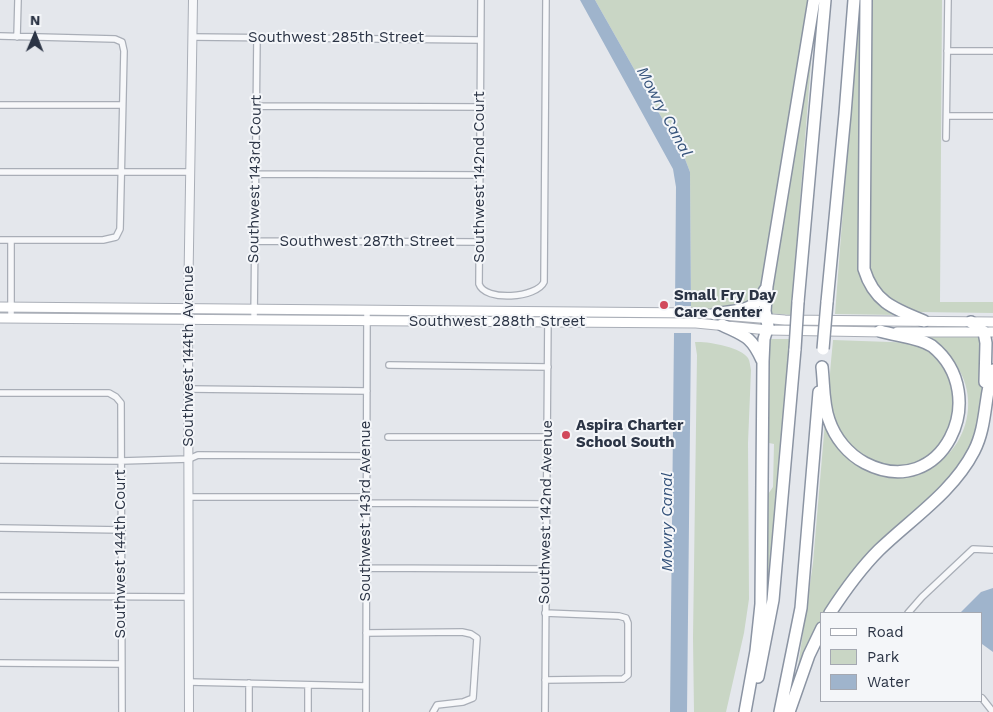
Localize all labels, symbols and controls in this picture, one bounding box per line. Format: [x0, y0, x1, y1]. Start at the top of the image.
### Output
north arrow [10, 10, 60, 60]
text: N [30, 12, 41, 28]
street label: Southwest 285th Street [248, 29, 424, 47]
water label: Mowry Canal [632, 64, 696, 160]
street label: Southwest 142nd Court [471, 91, 489, 263]
street label: Southwest 143rd Court [245, 95, 265, 263]
street label: Southwest 287th Street [279, 233, 455, 251]
street label: Southwest 144th Avenue [180, 265, 198, 447]
place label: Small Fry Day Care Center [674, 287, 776, 322]
marker: Small Fry Day Care Center [658, 299, 670, 311]
street label: Southwest 288th Street [409, 313, 585, 331]
place label: Aspira Charter School South [576, 417, 683, 452]
street label: Southwest 142nd Avenue [535, 420, 557, 604]
street label: Southwest 143rd Avenue [357, 421, 375, 601]
marker: Aspira Charter School South [560, 429, 572, 441]
street label: Southwest 144th Court [112, 470, 130, 638]
water label: Mowry Canal [657, 472, 677, 572]
legend [820, 612, 983, 702]
text: Road [867, 623, 904, 641]
text: Park [867, 648, 899, 666]
text: Water [867, 673, 910, 691]

